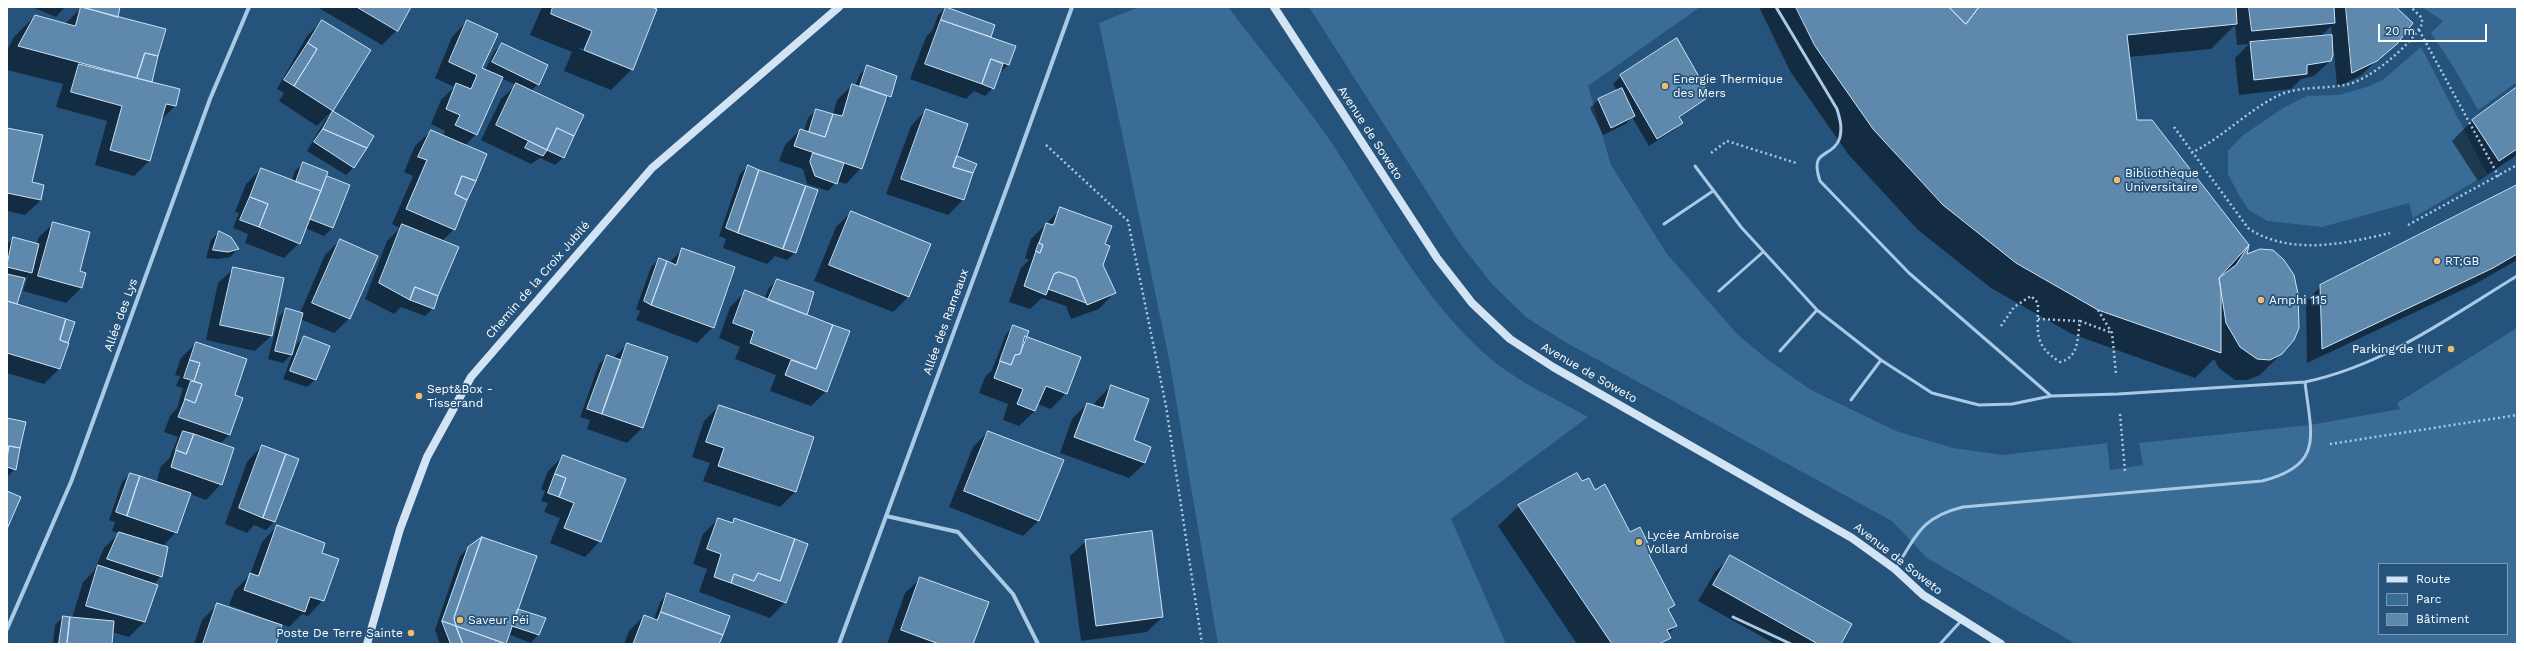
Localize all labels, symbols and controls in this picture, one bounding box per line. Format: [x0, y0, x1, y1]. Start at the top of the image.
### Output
scale bar [2380, 16, 2489, 42]
text: 20 m [2385, 24, 2415, 38]
place label: Energie Thermique des Mers [1673, 72, 1783, 100]
marker: Energie Thermique des Mers [1660, 81, 1670, 91]
street label: Avenue de Soweto [1334, 84, 1406, 182]
place label: Bibliothèque Universitaire [2125, 166, 2199, 194]
marker: Bibliothèque Universitaire [2112, 175, 2122, 185]
street label: Chemin de la Croix Jubilé [483, 218, 593, 342]
place label: RT;GB [2445, 254, 2479, 268]
marker: RT;GB [2432, 256, 2442, 266]
street label: Allée des Rameaux [920, 267, 972, 377]
street label: Allée des Lys [101, 277, 141, 353]
place label: Amphi 115 [2269, 293, 2327, 307]
marker: Amphi 115 [2256, 295, 2266, 305]
street label: Avenue de Soweto [1538, 340, 1640, 406]
place label: Parking de l'IUT [2352, 342, 2443, 356]
marker: Parking de l'IUT [2446, 344, 2456, 354]
place label: Sept&Box - Tisserand [427, 382, 493, 410]
marker: Sept&Box - Tisserand [414, 391, 424, 401]
street label: Avenue de Soweto [1851, 520, 1945, 598]
place label: Lycée Ambroise Vollard [1647, 528, 1739, 556]
marker: Lycée Ambroise Vollard [1634, 537, 1644, 547]
legend [2378, 563, 2508, 635]
text: Route [2416, 572, 2450, 586]
text: Parc [2416, 592, 2442, 606]
text: Bâtiment [2416, 612, 2469, 626]
place label: Saveur Péi [468, 613, 529, 627]
marker: Saveur Péi [455, 615, 465, 625]
place label: Poste De Terre Sainte [276, 626, 403, 640]
marker: Poste De Terre Sainte [406, 628, 416, 638]

